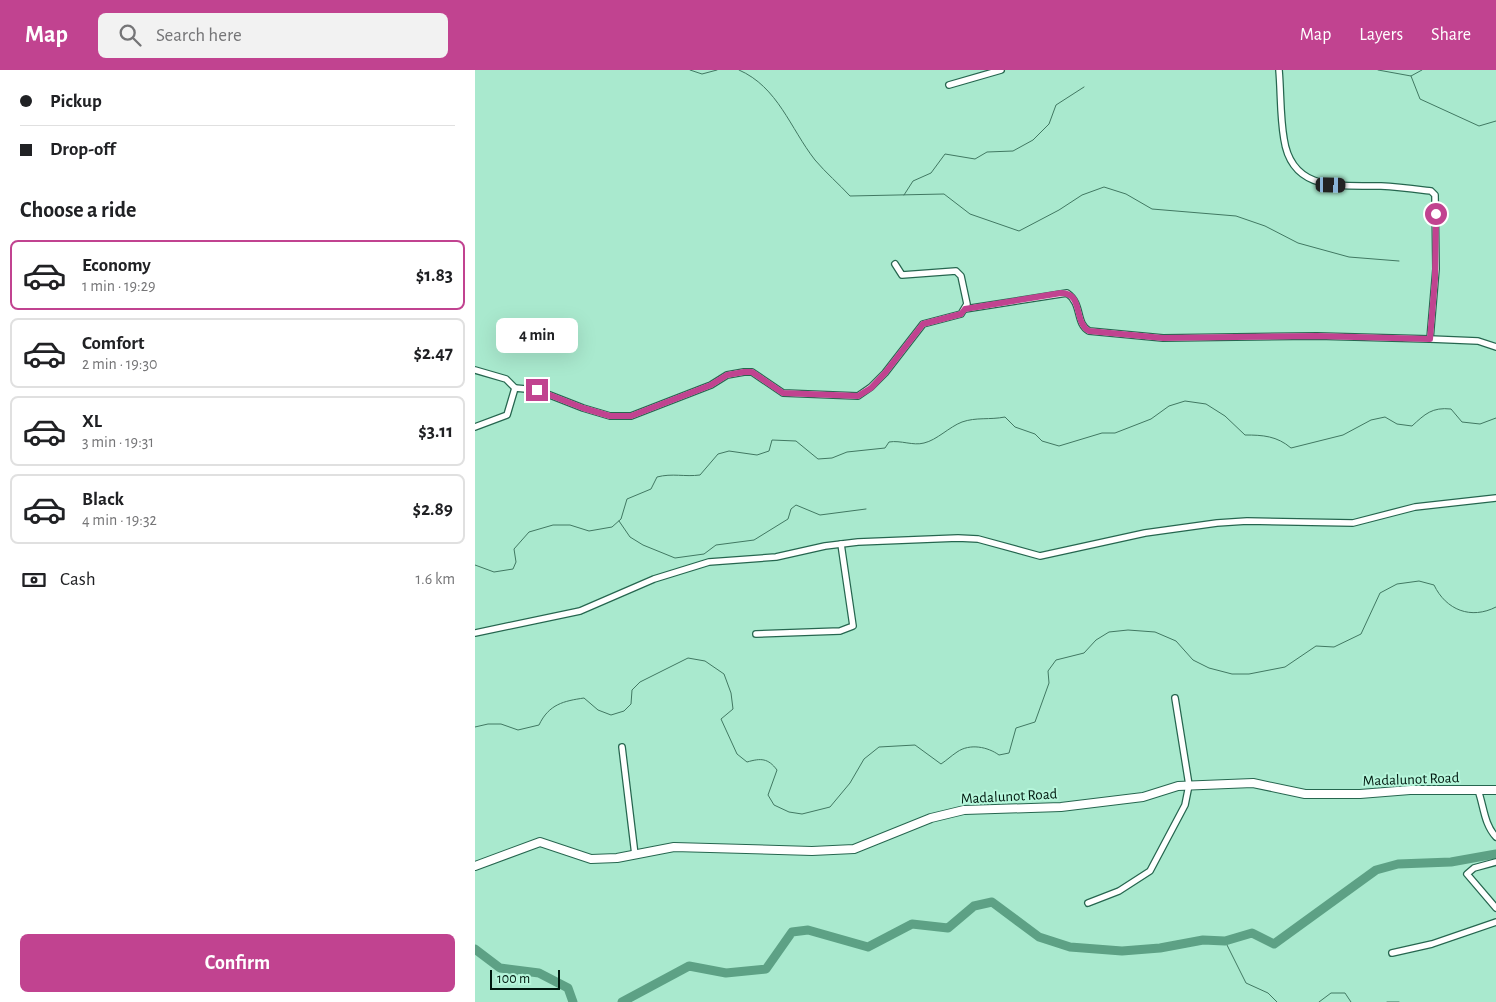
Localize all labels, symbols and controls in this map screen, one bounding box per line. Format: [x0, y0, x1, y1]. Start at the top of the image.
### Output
search box [98, 13, 448, 58]
icon: search [116, 21, 144, 49]
text: Map [25, 23, 68, 47]
text: Search here [156, 26, 242, 45]
text: Map [1300, 26, 1331, 44]
text: Layers [1359, 26, 1403, 44]
text: Share [1431, 26, 1471, 44]
text: Pickup [50, 92, 102, 111]
text: Drop-off [50, 140, 115, 159]
car [1315, 177, 1346, 193]
text: Choose a ride [20, 199, 136, 221]
route start [1425, 203, 1447, 225]
icon: car [22, 253, 67, 298]
text: Economy [82, 256, 151, 275]
text: $1.83 [416, 266, 453, 285]
text: 1 min · 19:29 [82, 278, 156, 294]
callout: 4 min [496, 318, 578, 352]
text: 4 min [519, 327, 555, 343]
icon: car [22, 331, 67, 376]
text: Comfort [82, 334, 144, 353]
text: $2.47 [413, 344, 453, 363]
text: 2 min · 19:30 [82, 356, 158, 372]
route end [526, 379, 548, 401]
icon: car [22, 409, 67, 454]
text: XL [82, 412, 102, 431]
text: $3.11 [418, 422, 453, 441]
text: 3 min · 19:31 [82, 434, 154, 450]
icon: car [22, 487, 67, 532]
text: Black [82, 490, 124, 509]
text: $2.89 [413, 500, 453, 519]
text: 4 min · 19:32 [82, 512, 157, 528]
icon: cash [20, 566, 48, 594]
text: Cash [60, 570, 96, 589]
text: 1.6 km [416, 571, 455, 587]
street label: Madalunot Road [1362, 770, 1460, 789]
street label: Madalunot Road [960, 786, 1058, 807]
button: Confirm [20, 934, 455, 992]
scale bar [490, 967, 560, 990]
text: 100 m [497, 972, 530, 986]

